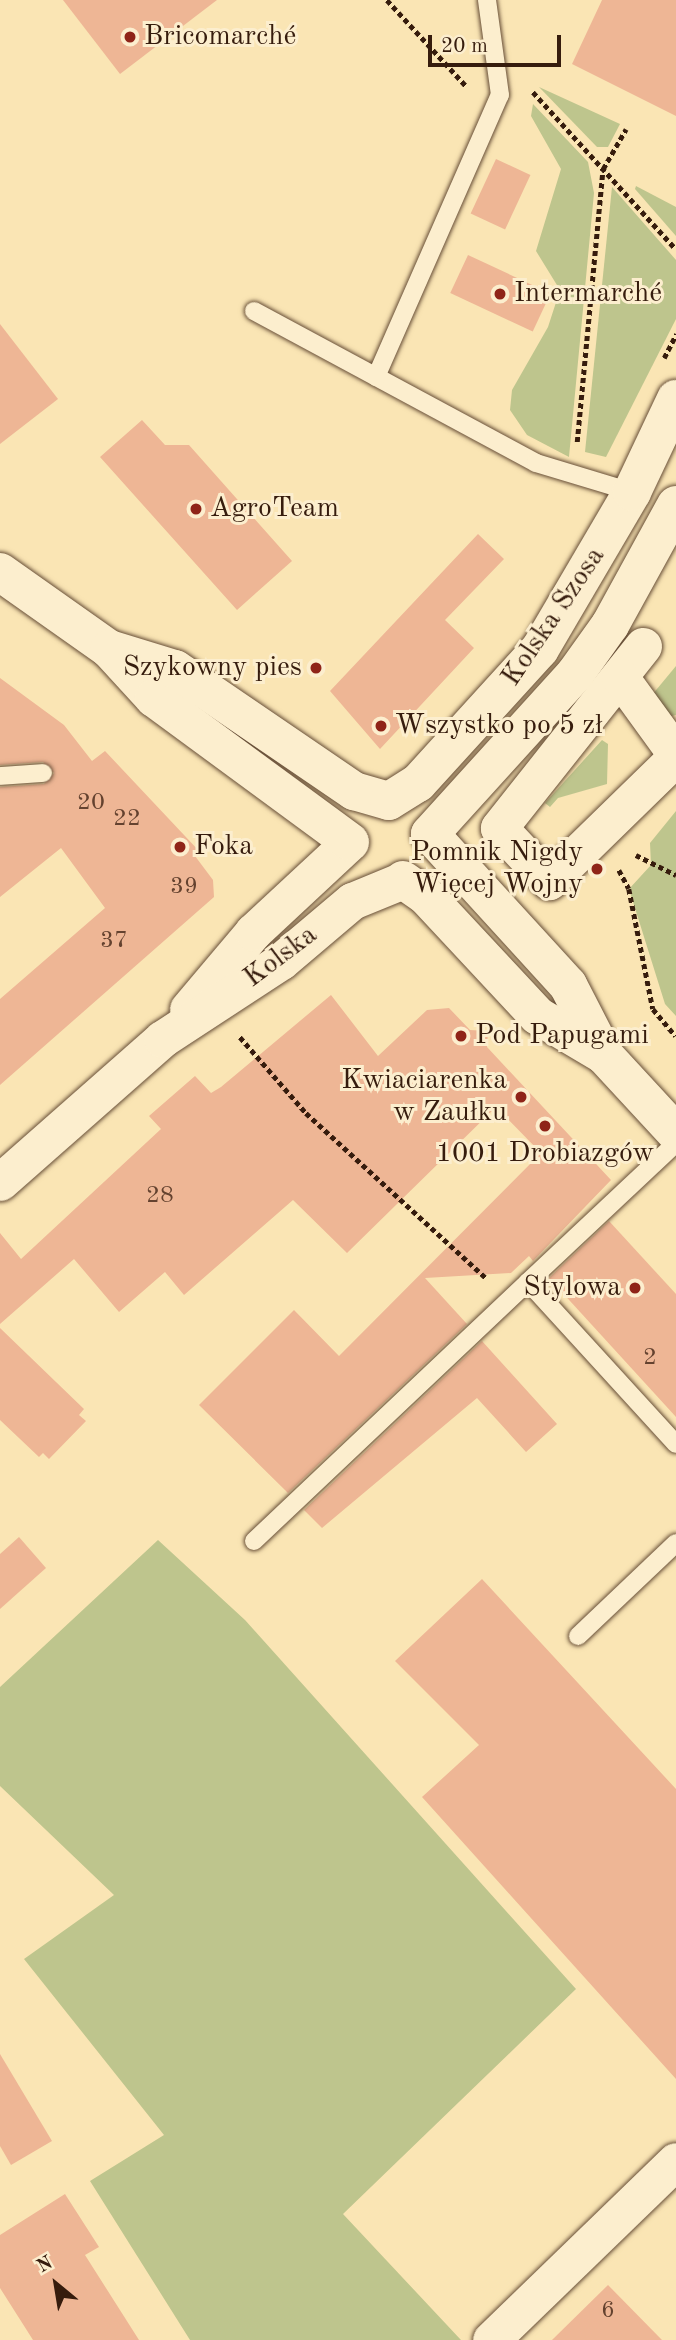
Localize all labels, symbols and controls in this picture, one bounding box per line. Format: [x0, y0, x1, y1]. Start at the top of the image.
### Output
place label: Bricomarché [144, 20, 296, 54]
scale bar [431, 21, 564, 65]
marker: Bricomarché [122, 29, 138, 45]
text: 20 m [441, 36, 488, 57]
place label: Intermarché [514, 277, 662, 311]
marker: Intermarché [492, 286, 508, 302]
place label: AgroTeam [210, 492, 339, 526]
marker: AgroTeam [188, 501, 204, 517]
street label: Kolska Szosa [495, 541, 613, 693]
place label: Szykowny pies [123, 651, 302, 685]
marker: Szykowny pies [308, 660, 324, 676]
place label: Wszystko po 5 zł [395, 709, 603, 743]
marker: Wszystko po 5 zł [373, 718, 389, 734]
house number: 20 [77, 790, 105, 818]
house number: 22 [113, 806, 141, 834]
place label: Foka [194, 830, 253, 864]
place label: Pomnik Nigdy Więcej Wojny [411, 836, 583, 902]
marker: Foka [172, 839, 188, 855]
marker: Pomnik Nigdy Więcej Wojny [589, 861, 605, 877]
house number: 39 [170, 874, 198, 902]
street label: Kolska [238, 919, 324, 995]
house number: 37 [100, 928, 128, 956]
place label: Pod Papugami [475, 1019, 649, 1053]
marker: Pod Papugami [453, 1028, 469, 1044]
place label: Kwiaciarenka w Zaułku [341, 1064, 507, 1130]
marker: Kwiaciarenka w Zaułku [513, 1089, 529, 1105]
marker: 1001 Drobiazgów [537, 1118, 553, 1134]
place label: 1001 Drobiazgów [436, 1137, 654, 1171]
house number: 28 [146, 1183, 174, 1211]
place label: Stylowa [523, 1271, 621, 1305]
marker: Stylowa [627, 1280, 643, 1296]
house number: 2 [643, 1345, 657, 1373]
north arrow [21, 2249, 91, 2319]
text: N [34, 2254, 56, 2277]
house number: 6 [601, 2298, 615, 2326]

